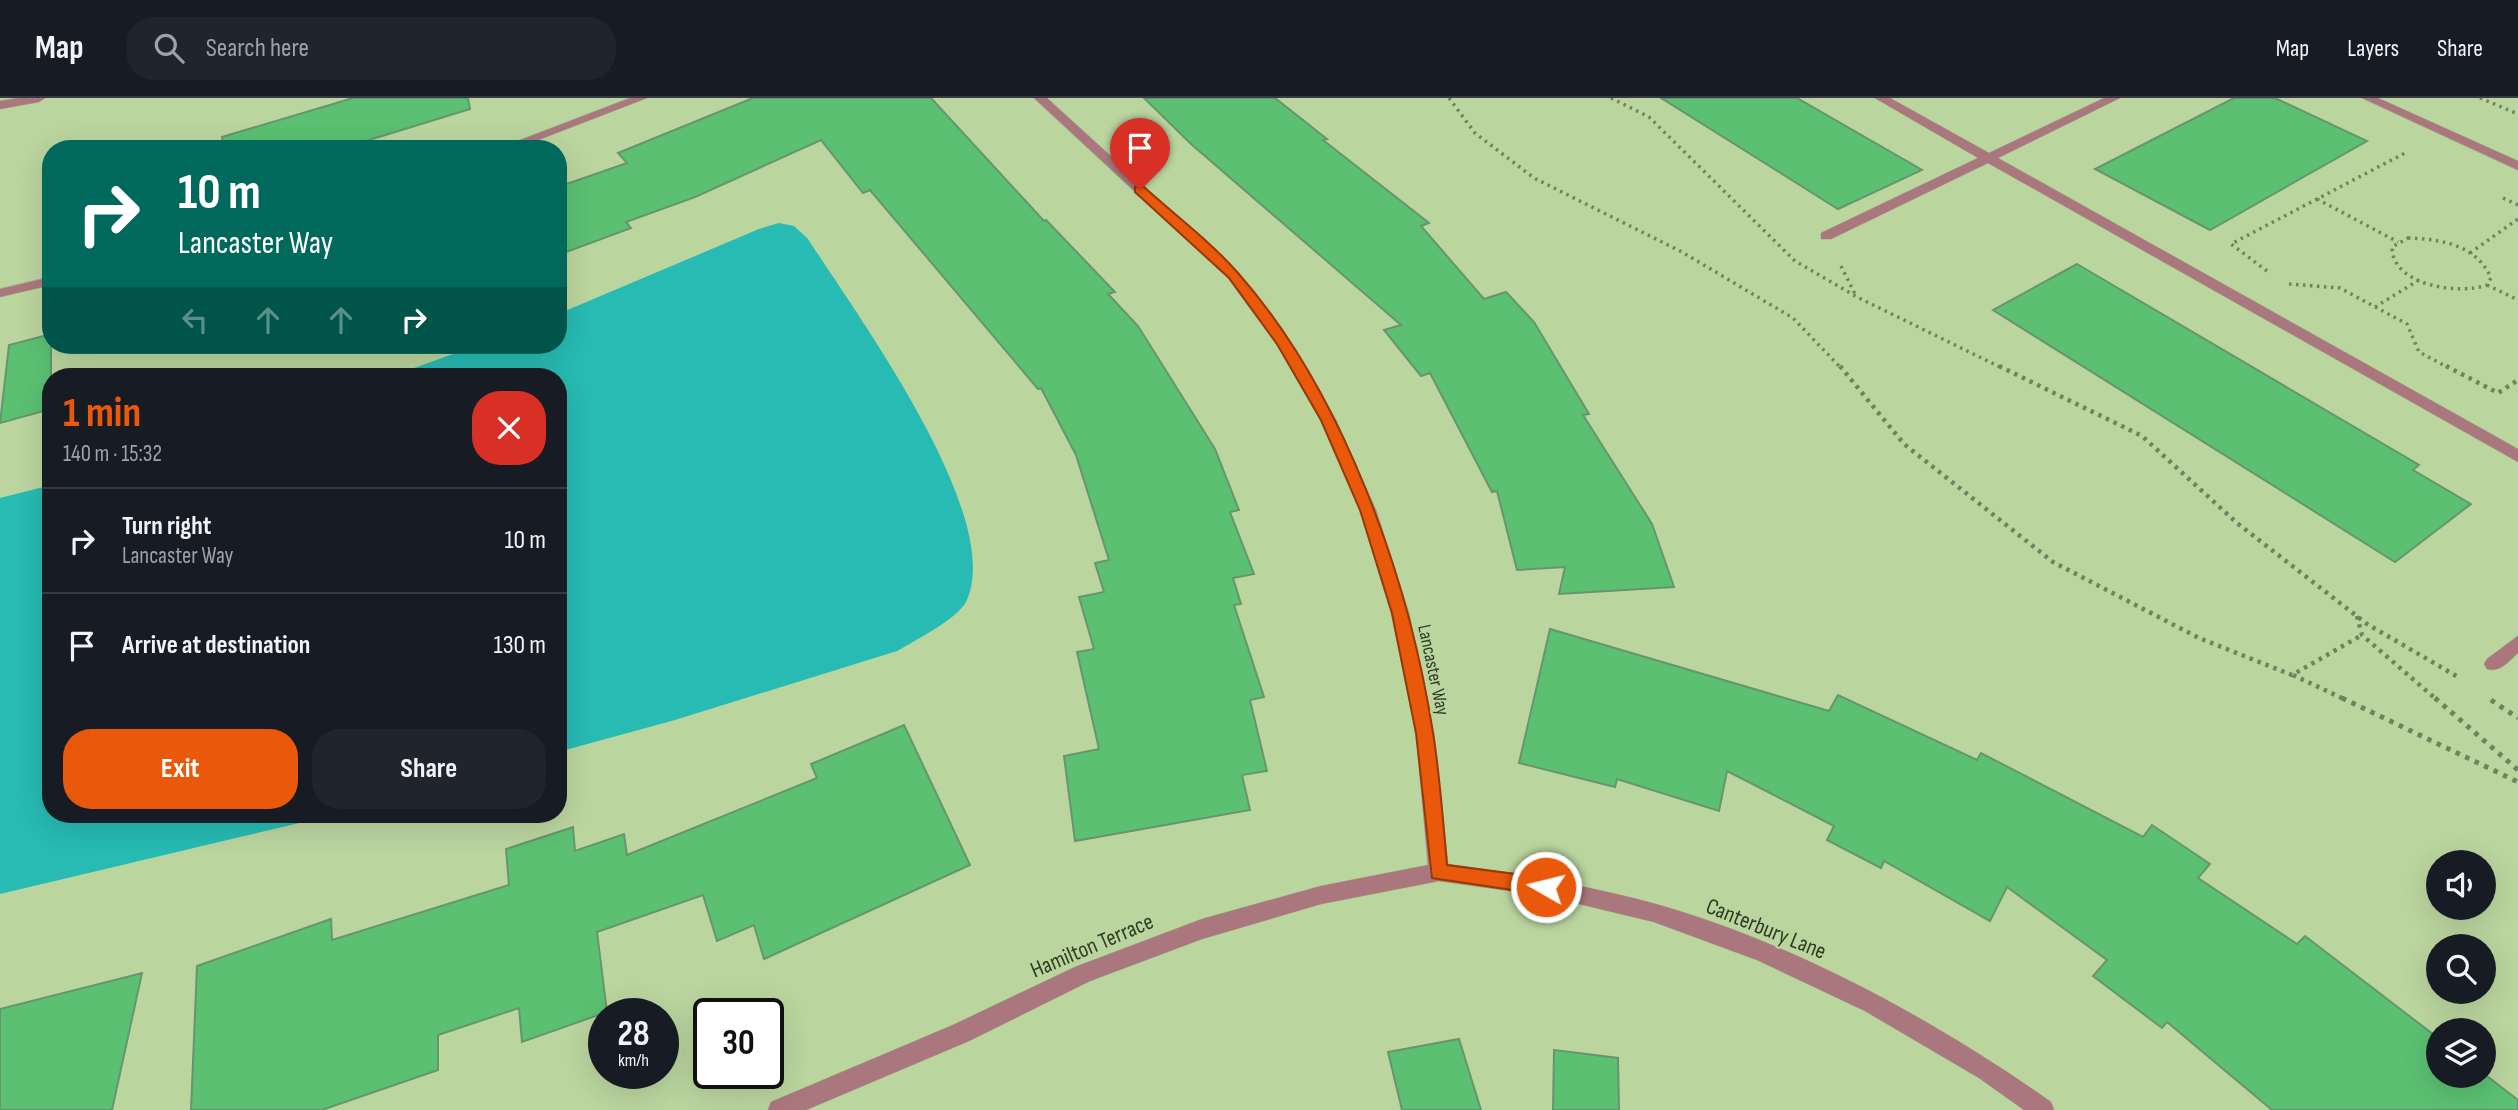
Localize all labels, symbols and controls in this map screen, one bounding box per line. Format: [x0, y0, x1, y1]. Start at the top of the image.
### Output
search box [126, 17, 616, 80]
text: Map [35, 28, 84, 68]
icon: search [150, 29, 188, 67]
text: Search here [206, 33, 309, 64]
text: Map [2276, 34, 2309, 63]
text: Layers [2347, 34, 2399, 63]
text: Share [2437, 34, 2483, 63]
pin [1110, 118, 1170, 190]
icon: arrive [1121, 129, 1159, 167]
text: 10 m [178, 164, 261, 223]
icon: right [63, 168, 154, 259]
text: Lancaster Way [178, 224, 333, 263]
icon: left [176, 301, 214, 339]
icon: ahead [249, 301, 287, 339]
icon: ahead [322, 301, 360, 339]
icon: right [395, 301, 433, 339]
text: 1 min [63, 388, 141, 439]
button: close [472, 391, 546, 465]
text: 140 m · 15:32 [63, 440, 162, 468]
text: Turn right [122, 511, 211, 542]
icon: right [63, 522, 101, 560]
text: 10 m [504, 525, 546, 556]
text: Lancaster Way [122, 542, 233, 570]
street label: Lancaster Way [1412, 623, 1454, 718]
icon: arrive [63, 627, 101, 665]
text: Arrive at destination [122, 630, 310, 661]
text: 130 m [494, 630, 546, 661]
button: Exit [63, 729, 298, 809]
button: Share [312, 729, 546, 809]
position arrow [1509, 850, 1583, 924]
map controls [2426, 850, 2496, 1088]
button: sound [2426, 850, 2496, 920]
street label: Canterbury Lane [1702, 892, 1830, 966]
street label: Hamilton Terrace [1026, 908, 1158, 984]
button: search [2426, 934, 2496, 1004]
speed limit sign: 30 [693, 998, 784, 1089]
text: 28 [618, 1013, 649, 1056]
button: layers [2426, 1018, 2496, 1088]
text: km/h [618, 1050, 649, 1071]

